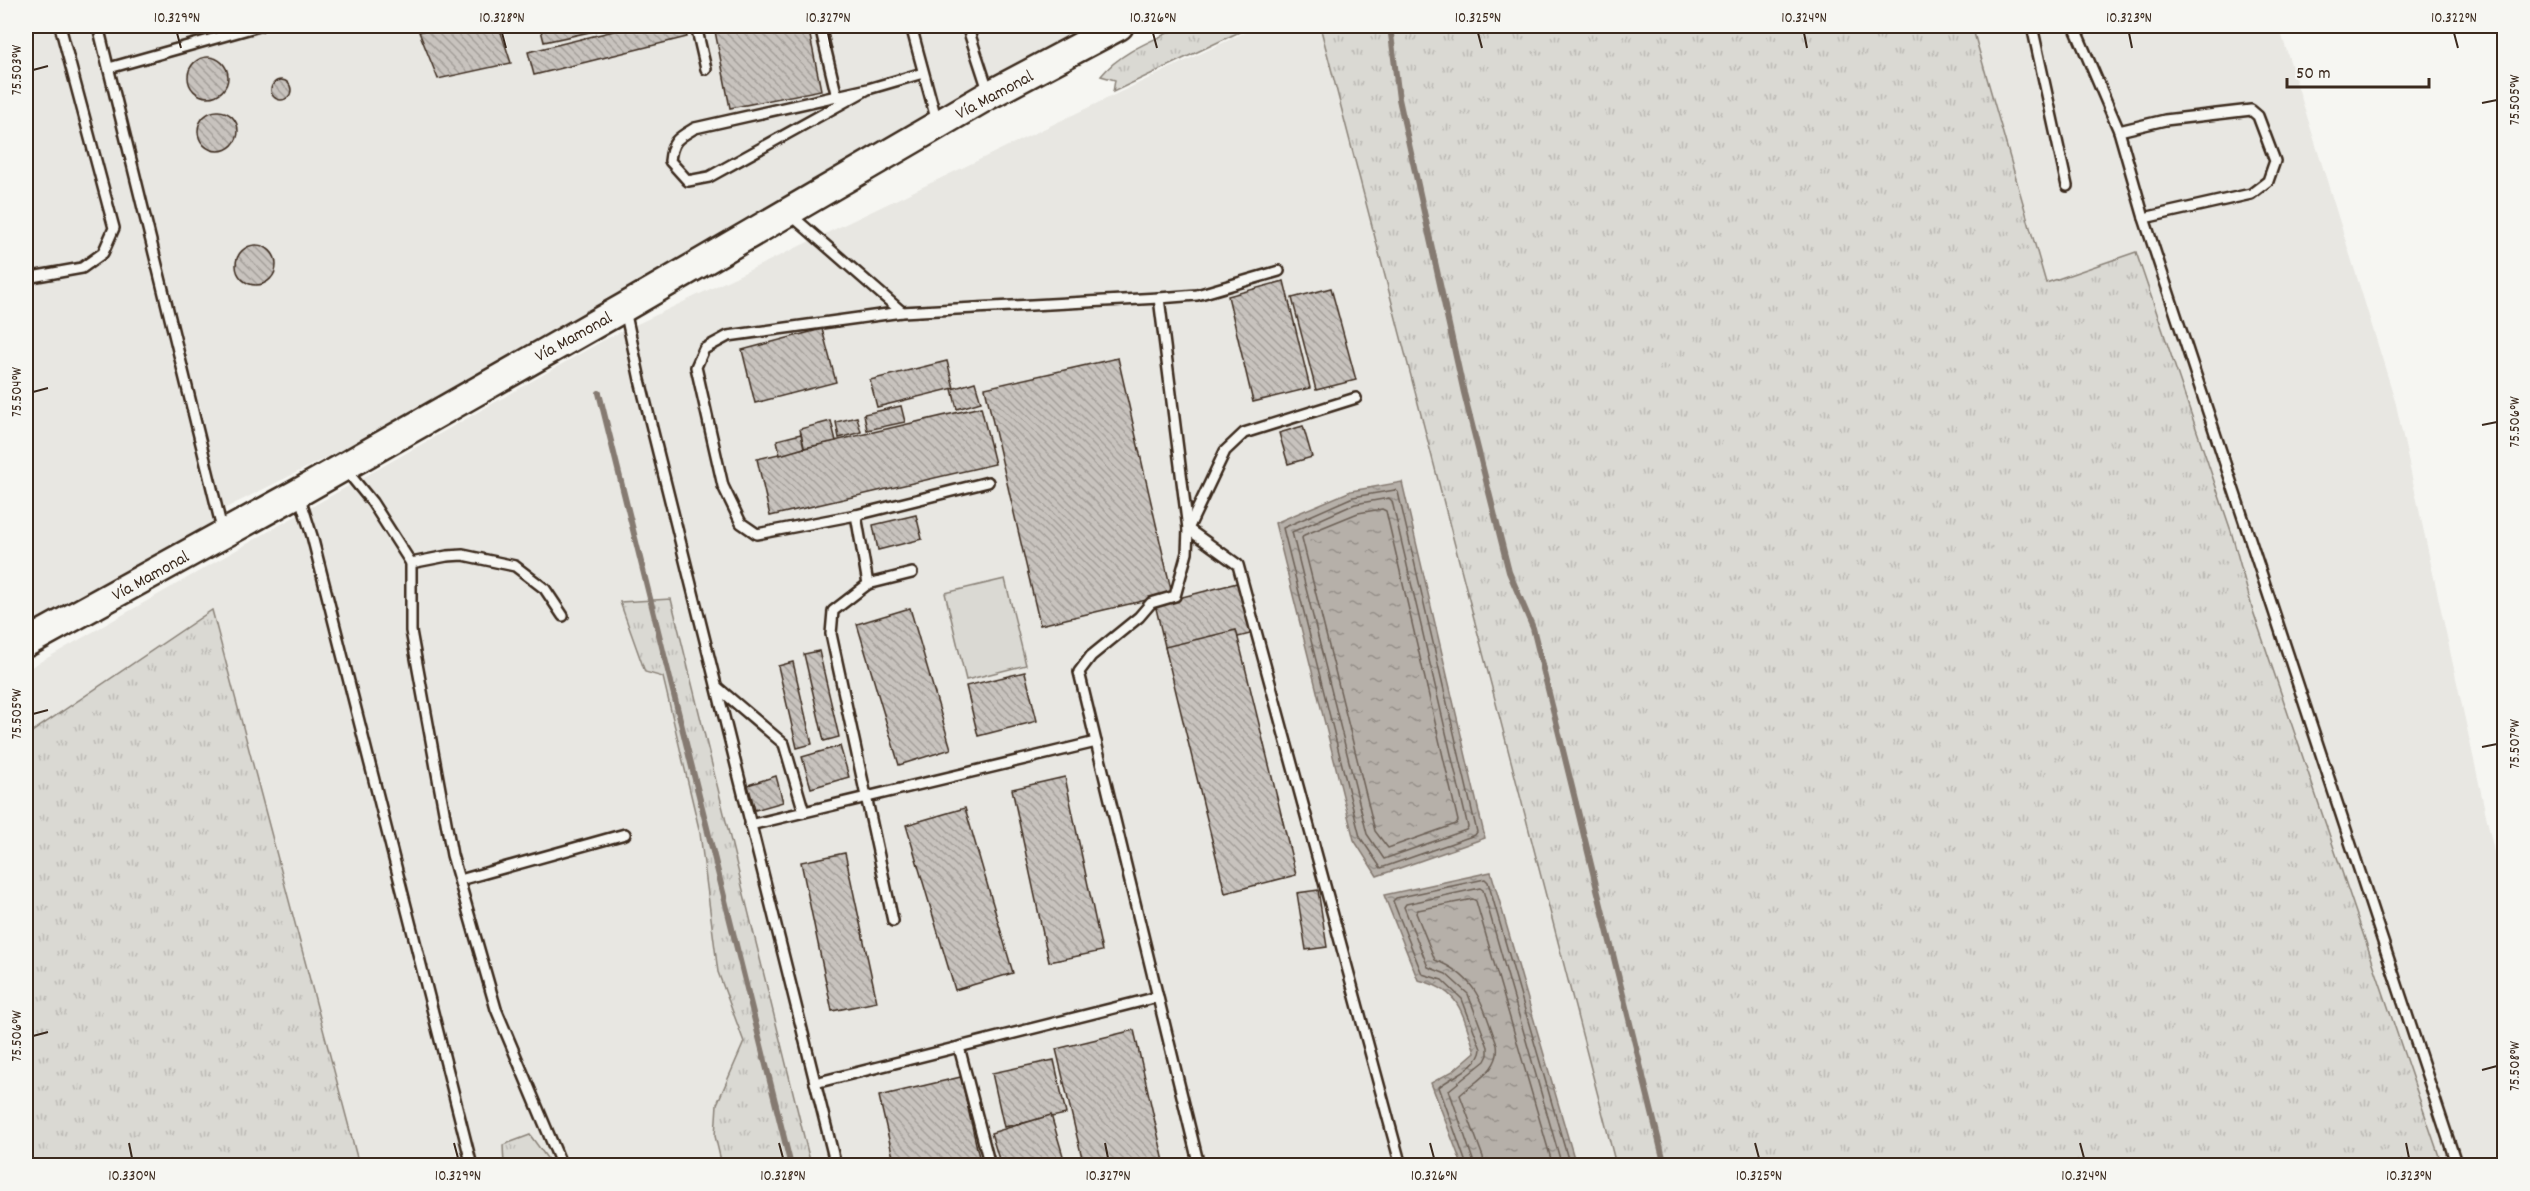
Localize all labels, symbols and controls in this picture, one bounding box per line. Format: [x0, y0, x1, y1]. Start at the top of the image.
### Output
text: 10.329°N [154, 8, 200, 30]
text: 10.328°N [479, 8, 525, 30]
text: 10.327°N [805, 8, 851, 30]
text: 10.326°N [1130, 8, 1176, 30]
text: 10.325°N [1455, 8, 1501, 30]
text: 10.324°N [1781, 8, 1827, 30]
text: 10.323°N [2106, 8, 2152, 30]
text: 10.322°N [2431, 8, 2477, 30]
text: 75.503°W [7, 44, 29, 95]
scale bar [2287, 51, 2430, 89]
text: 50 m [2296, 62, 2331, 87]
street label: Vía Mamonal [952, 65, 1039, 127]
text: 75.505°W [2505, 74, 2527, 125]
street label: Vía Mamonal [531, 306, 618, 370]
text: 75.504°W [7, 367, 29, 417]
text: 75.506°W [2505, 396, 2527, 448]
street label: Vía Mamonal [108, 545, 195, 609]
text: 75.505°W [7, 688, 29, 739]
text: 75.507°W [2505, 719, 2527, 769]
text: 75.506°W [7, 1010, 29, 1062]
text: 75.508°W [2505, 1041, 2527, 1091]
text: 10.330°N [108, 1166, 156, 1188]
text: 10.329°N [435, 1166, 481, 1188]
text: 10.328°N [760, 1166, 806, 1188]
text: 10.327°N [1085, 1166, 1131, 1188]
text: 10.326°N [1411, 1166, 1457, 1188]
text: 10.325°N [1736, 1166, 1782, 1188]
text: 10.324°N [2061, 1166, 2107, 1188]
text: 10.323°N [2386, 1166, 2432, 1188]

